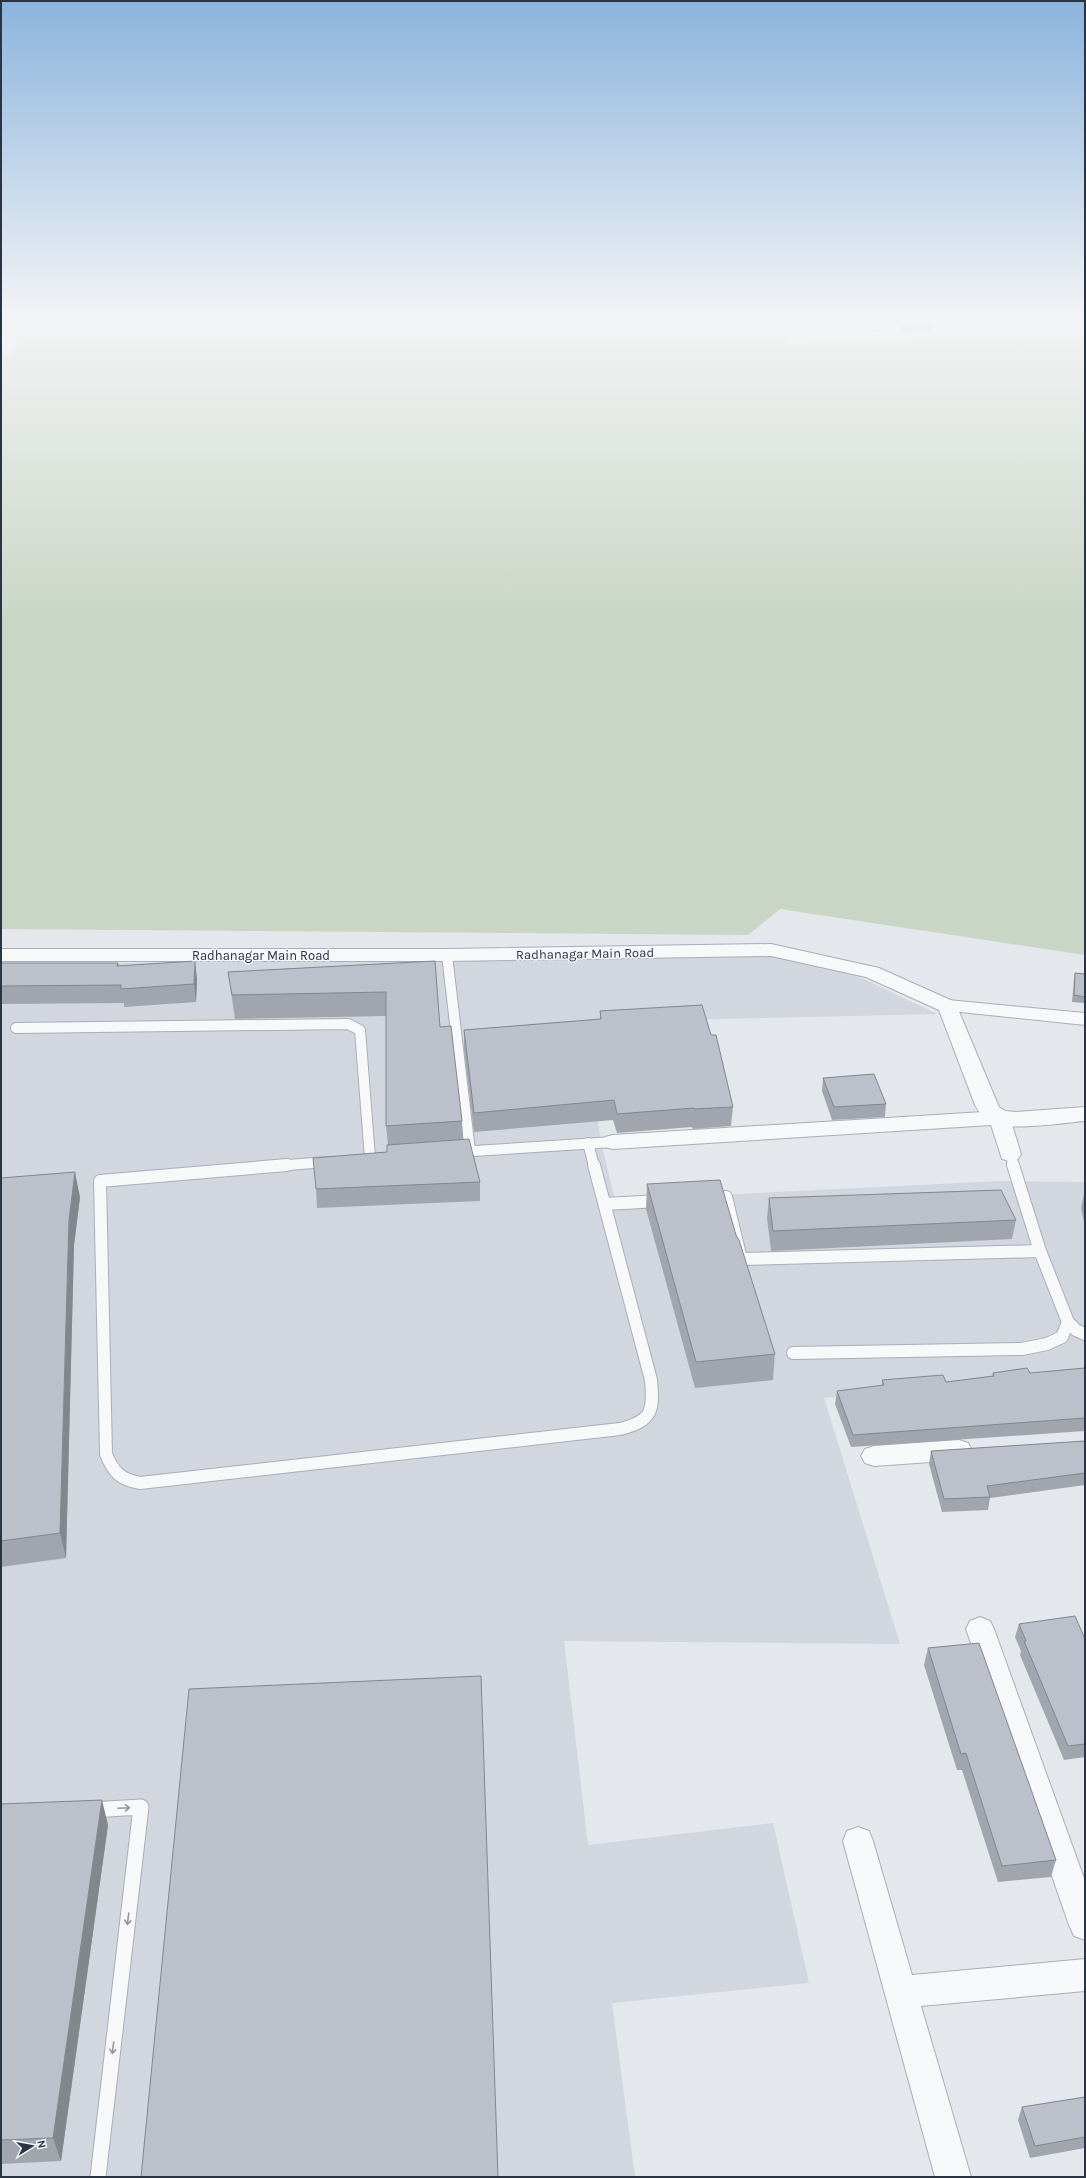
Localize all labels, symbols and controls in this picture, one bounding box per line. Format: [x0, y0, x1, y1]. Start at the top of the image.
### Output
street label: Radhanagar Main Road [516, 945, 654, 962]
street label: Radhanagar Main Road [192, 948, 330, 963]
one-way arrow [117, 1805, 130, 1812]
one-way arrow [124, 1912, 132, 1925]
one-way arrow [109, 2041, 117, 2054]
north arrow [12, 2126, 52, 2166]
text: N [34, 2139, 48, 2149]

